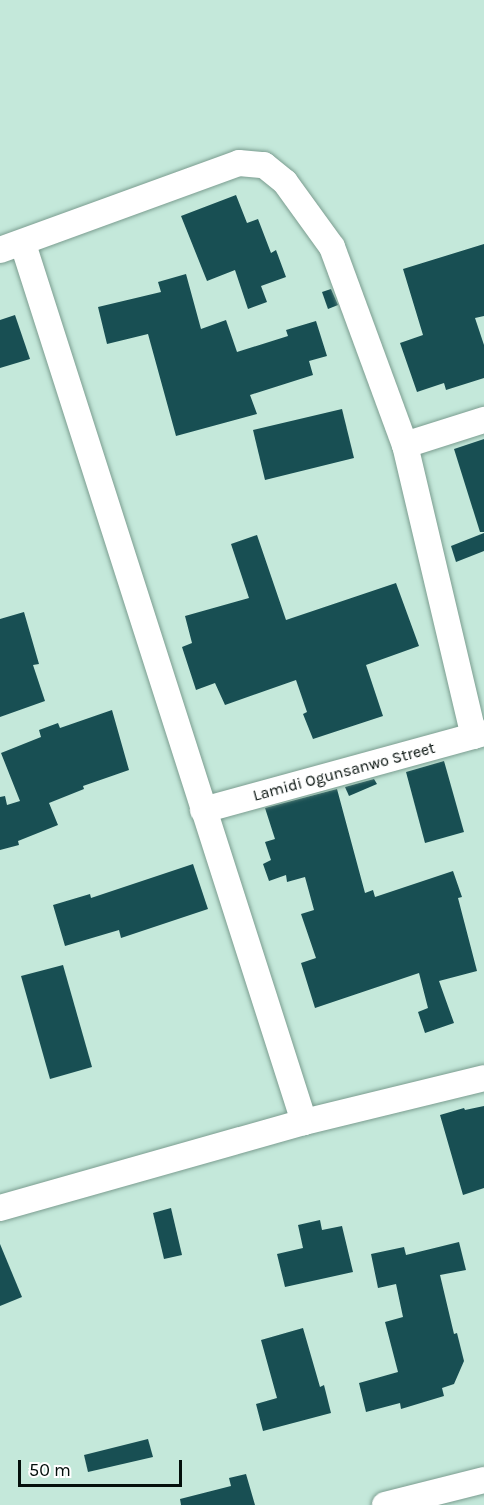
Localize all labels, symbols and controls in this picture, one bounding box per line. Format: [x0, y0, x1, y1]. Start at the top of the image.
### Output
street label: Lamidi Ogunsanwo Street [251, 738, 437, 806]
scale bar [21, 1448, 184, 1486]
text: 50 m [29, 1459, 71, 1481]

